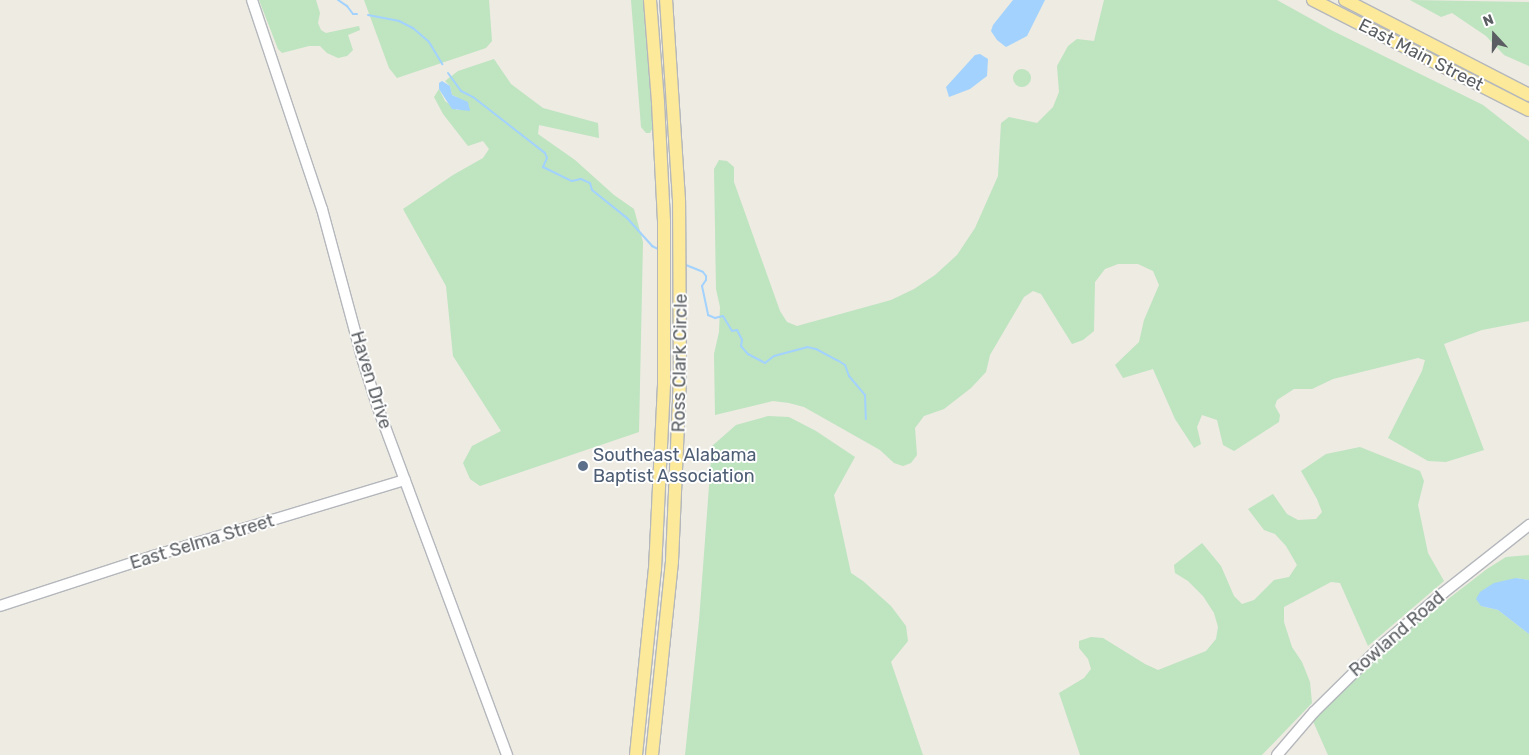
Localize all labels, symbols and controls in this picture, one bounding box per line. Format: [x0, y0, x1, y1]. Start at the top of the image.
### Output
north arrow [1469, 10, 1519, 60]
text: N [1481, 11, 1496, 30]
street label: East Main Street [1355, 14, 1487, 96]
street label: Ross Clark Circle [668, 293, 692, 433]
street label: Haven Drive [346, 329, 396, 431]
place label: Southeast Alabama Baptist Association [593, 445, 757, 488]
marker: Southeast Alabama Baptist Association [577, 460, 589, 472]
street label: East Selma Street [127, 510, 277, 574]
street label: Rowland Road [1345, 587, 1449, 681]

